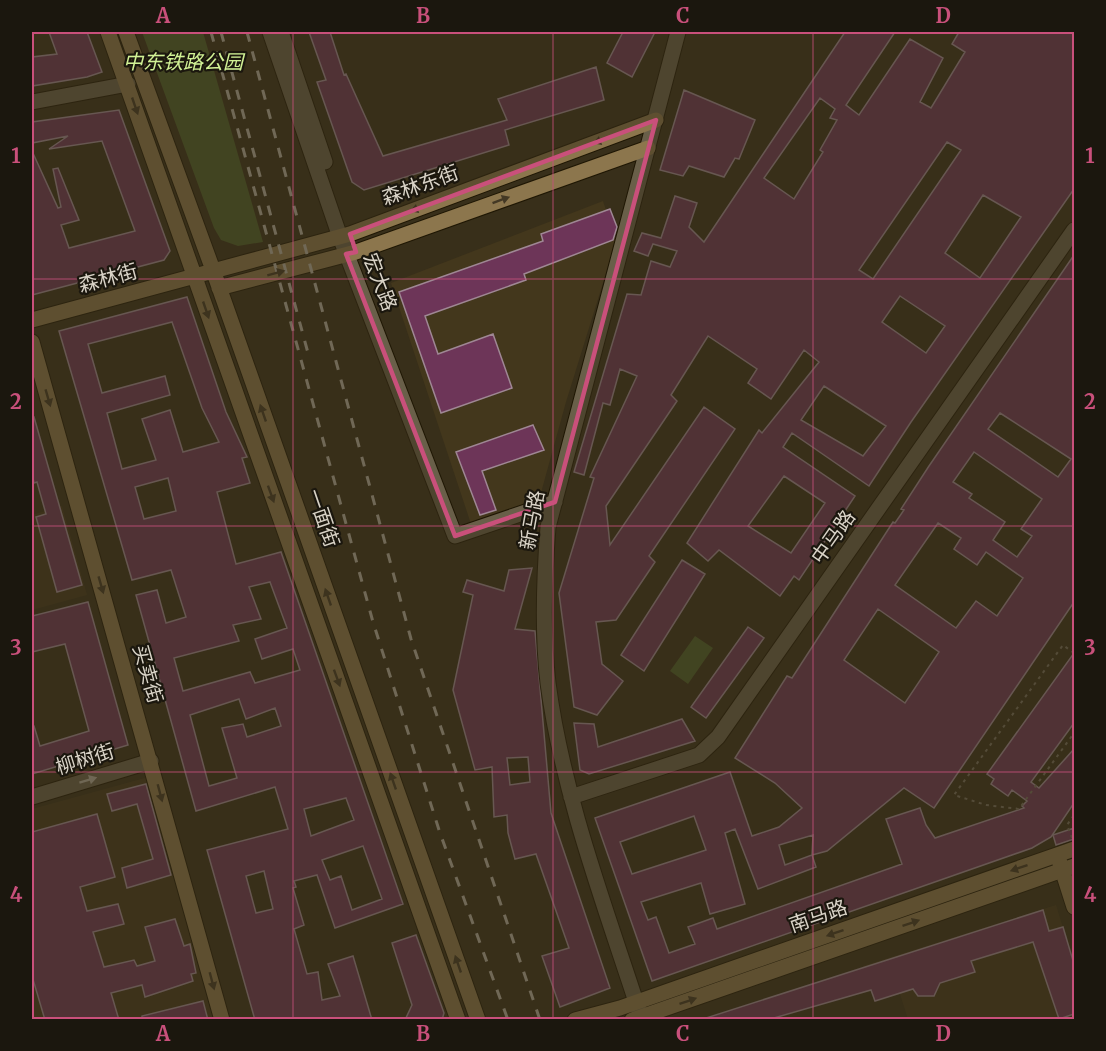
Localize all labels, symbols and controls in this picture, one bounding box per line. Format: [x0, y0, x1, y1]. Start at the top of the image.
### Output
text: A [155, 3, 171, 28]
text: B [416, 3, 430, 28]
text: C [676, 3, 690, 28]
text: D [935, 3, 951, 28]
park label: 中东铁路公园 [123, 49, 246, 74]
one-way arrow [131, 97, 141, 115]
one-way arrow [592, 135, 610, 145]
text: 1 [11, 143, 21, 168]
text: 1 [1085, 143, 1095, 168]
street label: 森林东街 [378, 159, 462, 210]
one-way arrow [492, 195, 510, 205]
one-way arrow [410, 204, 428, 214]
street label: 宏大路 [358, 249, 403, 314]
street label: 森林街 [76, 258, 140, 297]
one-way arrow [267, 268, 285, 277]
one-way arrow [202, 301, 212, 319]
text: 2 [10, 389, 22, 414]
one-way arrow [43, 389, 53, 407]
text: 2 [1084, 389, 1096, 414]
one-way arrow [258, 404, 268, 422]
one-way arrow [267, 485, 277, 503]
street label: 一面街 [302, 485, 345, 550]
street label: 新马路 [514, 488, 549, 552]
street label: 中马路 [805, 505, 860, 568]
one-way arrow [97, 576, 106, 594]
one-way arrow [323, 588, 333, 606]
text: 3 [10, 635, 22, 660]
text: 3 [1084, 635, 1096, 660]
street label: 买卖街 [128, 642, 169, 706]
one-way arrow [332, 669, 342, 687]
street label: 柳树街 [53, 738, 117, 779]
one-way arrow [388, 771, 398, 789]
one-way arrow [79, 775, 97, 784]
one-way arrow [156, 784, 165, 802]
one-way arrow [1010, 863, 1028, 873]
text: 4 [10, 882, 23, 907]
text: 4 [1084, 882, 1097, 907]
street label: 南马路 [785, 894, 850, 937]
one-way arrow [902, 917, 920, 927]
one-way arrow [826, 928, 844, 938]
one-way arrow [453, 955, 463, 973]
one-way arrow [207, 972, 217, 990]
one-way arrow [679, 995, 697, 1005]
text: A [155, 1021, 171, 1046]
text: B [416, 1021, 430, 1046]
text: C [676, 1021, 690, 1046]
text: D [935, 1021, 951, 1046]

